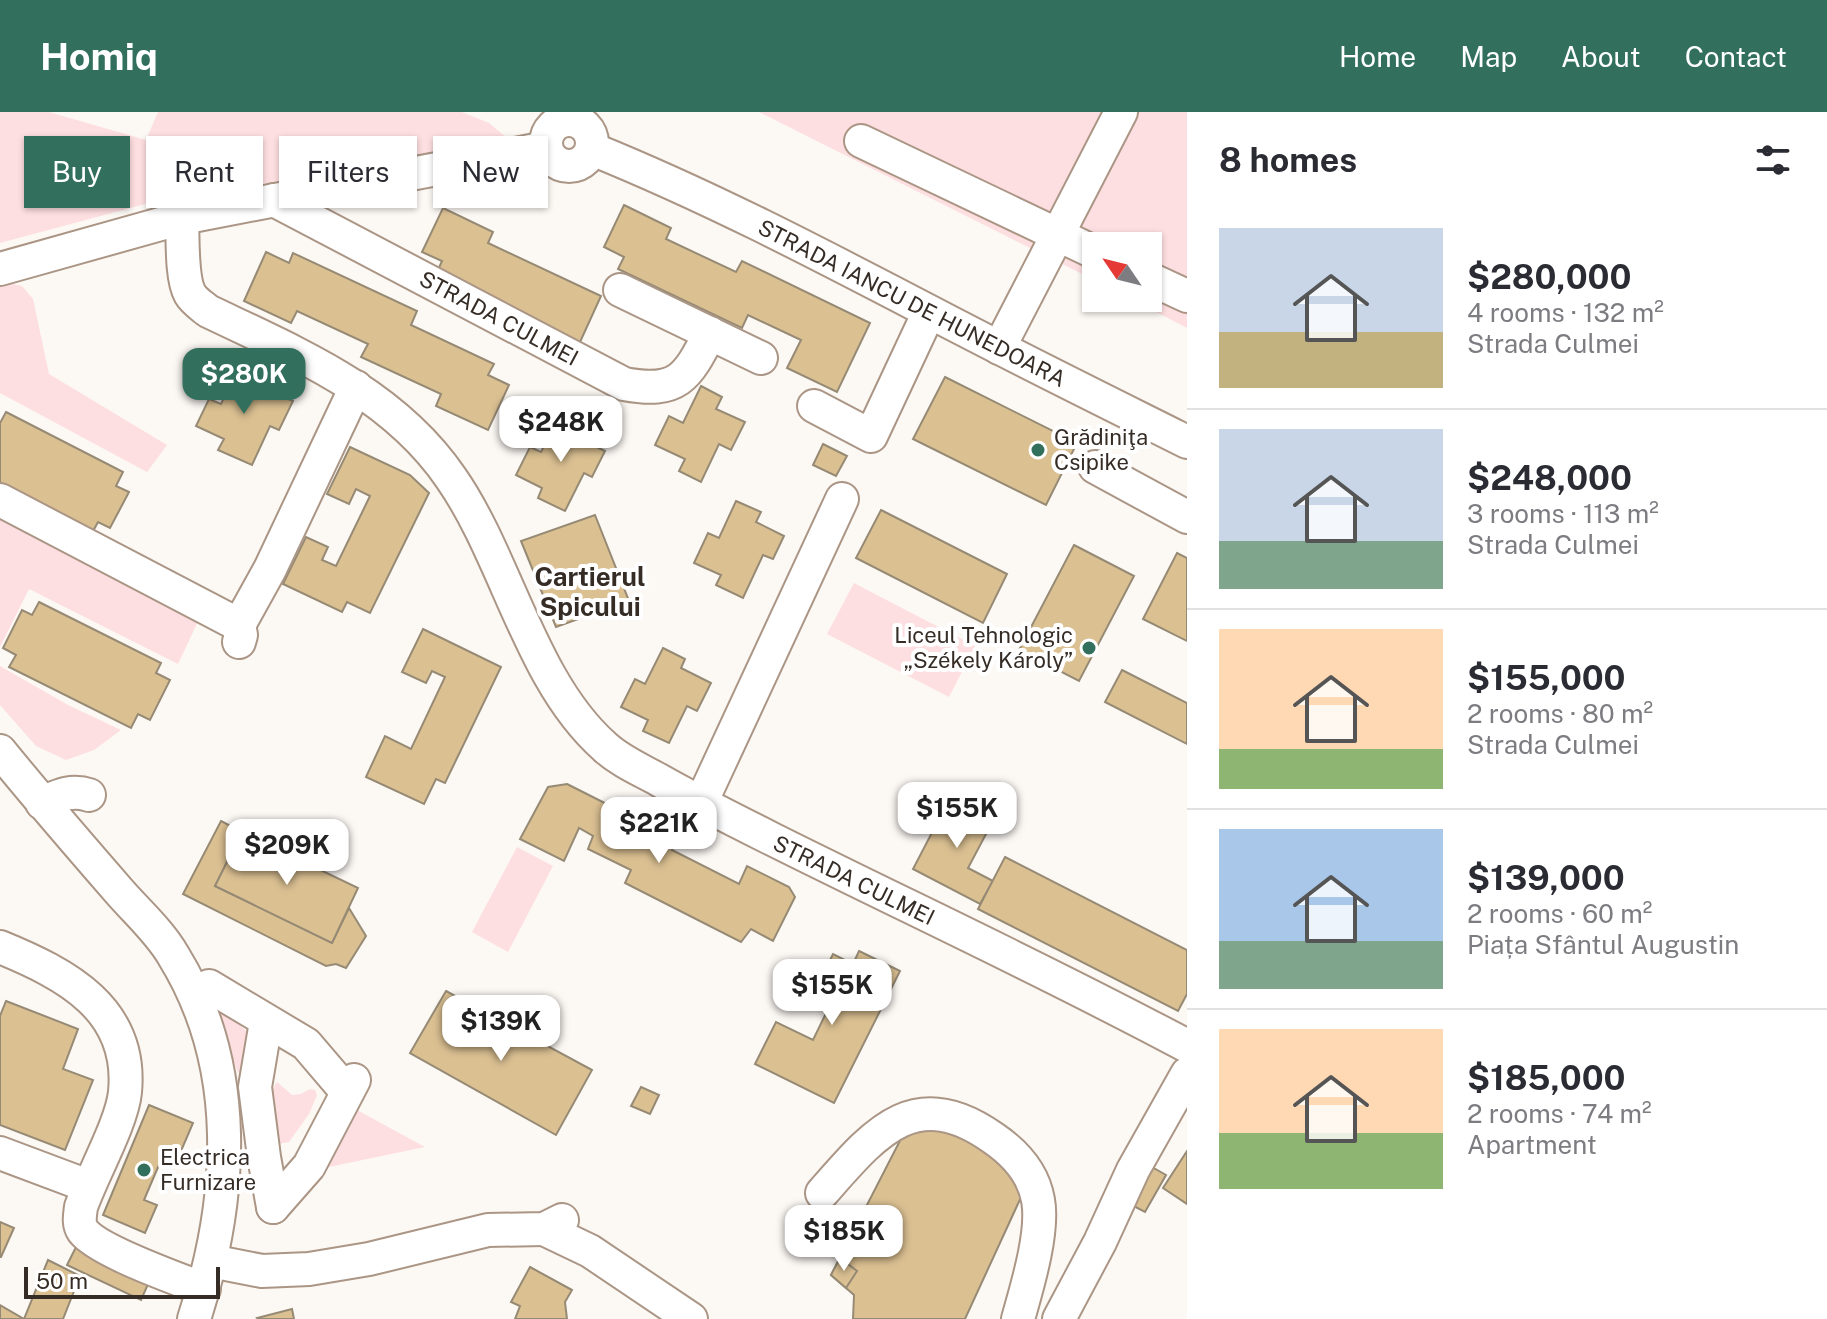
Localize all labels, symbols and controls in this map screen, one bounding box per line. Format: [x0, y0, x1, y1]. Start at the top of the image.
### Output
text: Homiq [40, 34, 158, 79]
text: Home [1339, 40, 1416, 73]
text: Map [1460, 40, 1517, 73]
text: About [1561, 40, 1641, 73]
text: Contact [1685, 40, 1787, 73]
chip: Buy [24, 136, 130, 208]
chip: Rent [146, 136, 263, 208]
chip: Filters [279, 136, 417, 208]
chip: New [433, 136, 548, 208]
icon: filters [1751, 138, 1795, 182]
text: 8 homes [1219, 140, 1357, 180]
street label: STRADA IANCU DE HUNEDOARA [754, 214, 1070, 392]
north arrow [1082, 232, 1162, 312]
map controls [1082, 232, 1162, 312]
text: $280,000 [1467, 257, 1631, 297]
icon: home [1283, 260, 1379, 356]
street label: STRADA CULMEI [415, 265, 583, 371]
text: 4 rooms · 132 m² [1467, 297, 1664, 328]
text: Strada Culmei [1467, 328, 1639, 359]
pin: $280K [188, 348, 300, 416]
text: $280K [201, 358, 287, 389]
pin: $248K [505, 396, 617, 464]
text: $248K [517, 406, 605, 437]
place label: Grădiniţa Csipike [1054, 424, 1148, 475]
marker: Grădiniţa Csipike [1029, 441, 1047, 459]
text: $248,000 [1467, 458, 1632, 498]
icon: home [1283, 461, 1379, 557]
text: 3 rooms · 113 m² [1467, 498, 1659, 529]
text: Strada Culmei [1467, 529, 1639, 560]
district label: Cartierul Spicului [534, 561, 646, 622]
place label: Liceul Tehnologic „Székely Károly” [894, 622, 1073, 673]
marker: Liceul Tehnologic „Székely Károly” [1080, 639, 1098, 657]
text: $155,000 [1467, 658, 1626, 698]
icon: home [1283, 661, 1379, 757]
text: 2 rooms · 80 m² [1467, 698, 1653, 729]
text: Strada Culmei [1467, 729, 1639, 760]
pin: $155K [901, 782, 1013, 850]
text: $155K [916, 792, 998, 823]
pin: $221K [603, 797, 715, 865]
text: $221K [619, 807, 699, 838]
pin: $209K [231, 819, 343, 887]
text: $209K [244, 829, 330, 860]
street label: STRADA CULMEI [769, 830, 939, 930]
text: $139,000 [1467, 858, 1625, 898]
icon: home [1283, 861, 1379, 957]
text: 2 rooms · 60 m² [1467, 898, 1652, 929]
text: Piața Sfântul Augustin [1467, 929, 1739, 960]
pin: $155K [776, 959, 888, 1027]
text: $155K [791, 969, 873, 1000]
pin: $139K [445, 995, 557, 1063]
text: $139K [460, 1005, 542, 1036]
text: $185,000 [1467, 1058, 1625, 1098]
icon: home [1283, 1061, 1379, 1157]
text: 2 rooms · 74 m² [1467, 1098, 1652, 1129]
text: Apartment [1467, 1129, 1597, 1160]
place label: Electrica Furnizare [160, 1144, 256, 1195]
marker: Electrica Furnizare [135, 1161, 153, 1179]
pin: $185K [788, 1205, 900, 1273]
text: $185K [803, 1215, 885, 1246]
scale bar [24, 1263, 220, 1299]
text: 50 m [36, 1268, 88, 1294]

